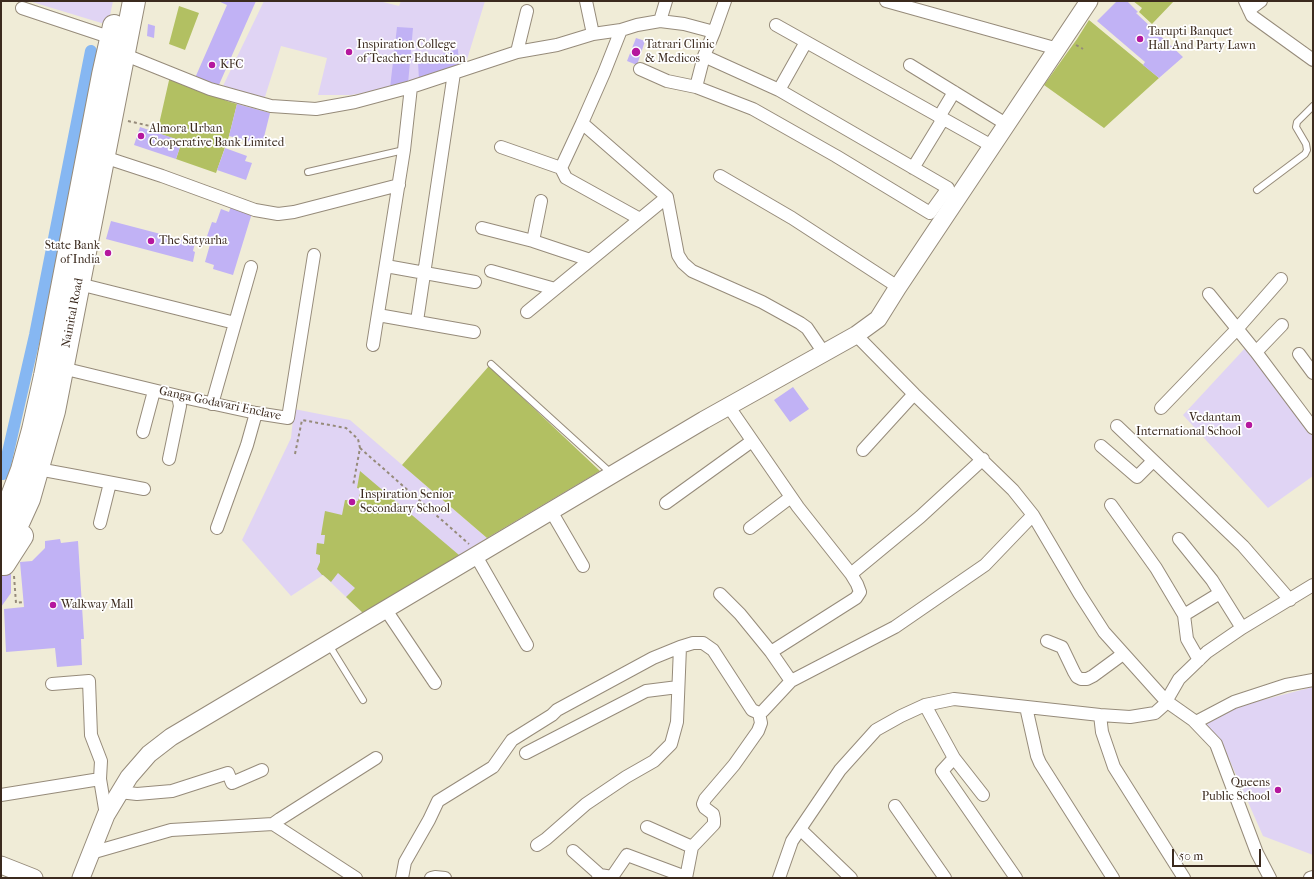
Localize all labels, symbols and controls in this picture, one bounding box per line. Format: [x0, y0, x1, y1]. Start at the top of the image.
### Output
place label: Tarupti Banquet Hall And Party Lawn [1148, 25, 1256, 53]
marker: Tarupti Banquet Hall And Party Lawn [1135, 34, 1145, 44]
place label: Inspiration College of Teacher Education [357, 38, 466, 66]
place label: Tatrari Clinic & Medicos [645, 38, 714, 66]
marker: Tatrari Clinic & Medicos [630, 46, 642, 58]
marker: Inspiration College of Teacher Education [344, 47, 354, 57]
place label: KFC [220, 58, 243, 72]
marker: KFC [207, 60, 217, 70]
place label: Almora Urban Cooperative Bank Limited [149, 122, 284, 150]
marker: Almora Urban Cooperative Bank Limited [136, 131, 146, 141]
place label: The Satyarha [159, 234, 228, 248]
marker: The Satyarha [146, 236, 156, 246]
place label: State Bank of India [45, 239, 100, 267]
marker: State Bank of India [103, 248, 113, 258]
street label: Nainital Road [59, 277, 87, 349]
street label: Ganga Godavari Enclave [158, 384, 282, 424]
place label: Vedantam International School [1136, 411, 1241, 439]
marker: Vedantam International School [1244, 420, 1254, 430]
place label: Inspiration Senior Secondary School [360, 488, 454, 516]
marker: Inspiration Senior Secondary School [347, 497, 357, 507]
place label: Walkway Mall [61, 598, 133, 612]
marker: Walkway Mall [48, 600, 58, 610]
place label: Queens Public School [1202, 776, 1270, 804]
marker: Queens Public School [1273, 785, 1283, 795]
scale bar [1174, 841, 1263, 867]
text: 50 m [1179, 849, 1203, 863]

